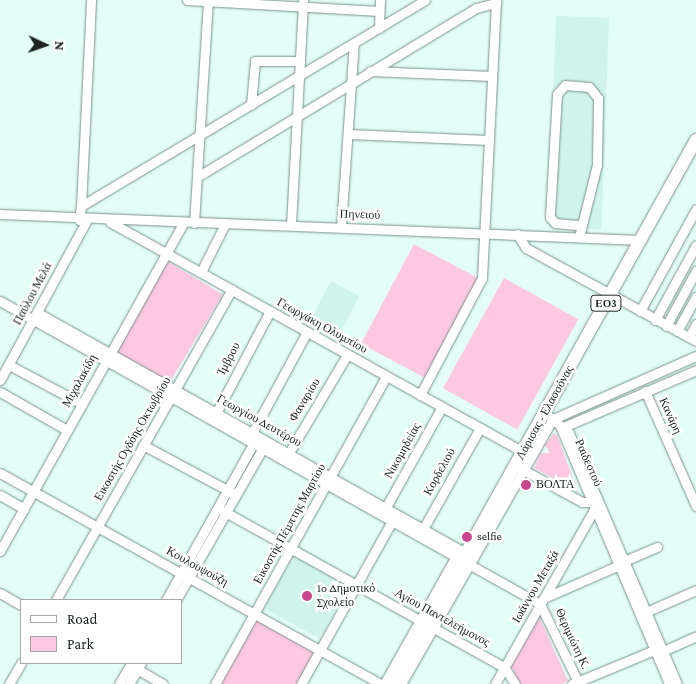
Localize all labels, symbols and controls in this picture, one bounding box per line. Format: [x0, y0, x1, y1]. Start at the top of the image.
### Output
north arrow [20, 20, 70, 70]
text: N [52, 41, 68, 51]
street label: Πηνειού [339, 207, 381, 223]
street label: Παύλου Μελά [11, 260, 55, 328]
road number: ΕΟ3 [590, 294, 622, 312]
street label: Γεωργάκη Ολυμπίου [274, 295, 370, 357]
street label: Ίμβρου [214, 340, 244, 378]
street label: Μιχαλακίδη [60, 352, 100, 410]
street label: Λάρισας - Ελασσόνας [513, 363, 577, 463]
street label: Εικοστής Ογδόης Οκτωβρίου [92, 375, 174, 503]
street label: Φαναρίου [286, 376, 324, 424]
street label: Γεωργίου Δευτέρου [214, 392, 304, 450]
street label: Κανάρη [656, 395, 684, 437]
street label: Νικομηδείας [382, 421, 424, 481]
street label: Ραιδεστού [571, 437, 605, 489]
street label: Κορδελιού [421, 446, 459, 498]
street label: Εικοστής Πέμπτης Μαρτίου [251, 461, 329, 587]
place label: ΒΟΛΤΑ [536, 478, 575, 492]
marker: ΒΟΛΤΑ [520, 479, 532, 491]
place label: selfie [477, 530, 502, 544]
marker: selfie [461, 531, 473, 543]
street label: Κουλουψούζη [164, 544, 230, 590]
street label: Ιωάννου Μεταξά [509, 548, 563, 626]
place label: 1o Δημοτικό Σχολείο [317, 582, 375, 610]
street label: Αγίου Παντελεήμονος [392, 586, 492, 650]
marker: 1o Δημοτικό Σχολείο [301, 590, 313, 602]
legend [20, 599, 182, 664]
street label: Θεριμιώτη Κ. [552, 606, 592, 672]
text: Road [67, 611, 97, 627]
text: Park [67, 636, 94, 652]

